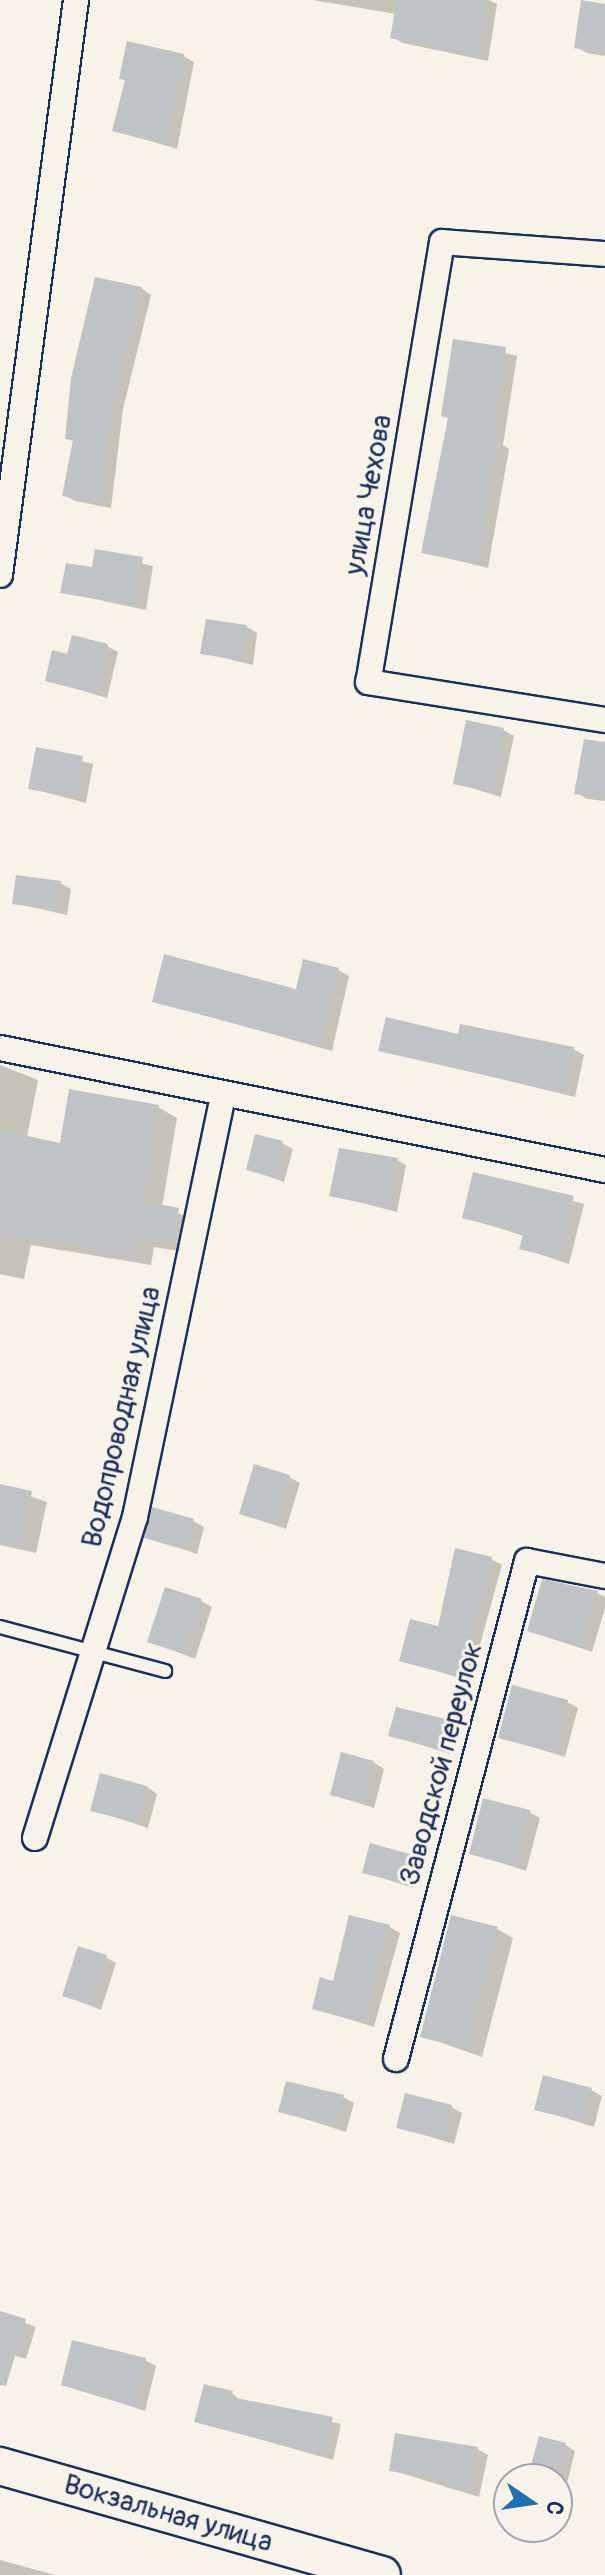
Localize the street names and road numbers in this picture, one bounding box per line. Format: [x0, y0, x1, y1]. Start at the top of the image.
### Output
street label: улица Чехова [338, 412, 400, 578]
street label: Водопроводная улица [76, 1283, 168, 1551]
street label: Заводской переулок [393, 1639, 491, 1889]
street label: Вокзальная улица [60, 2468, 276, 2560]

